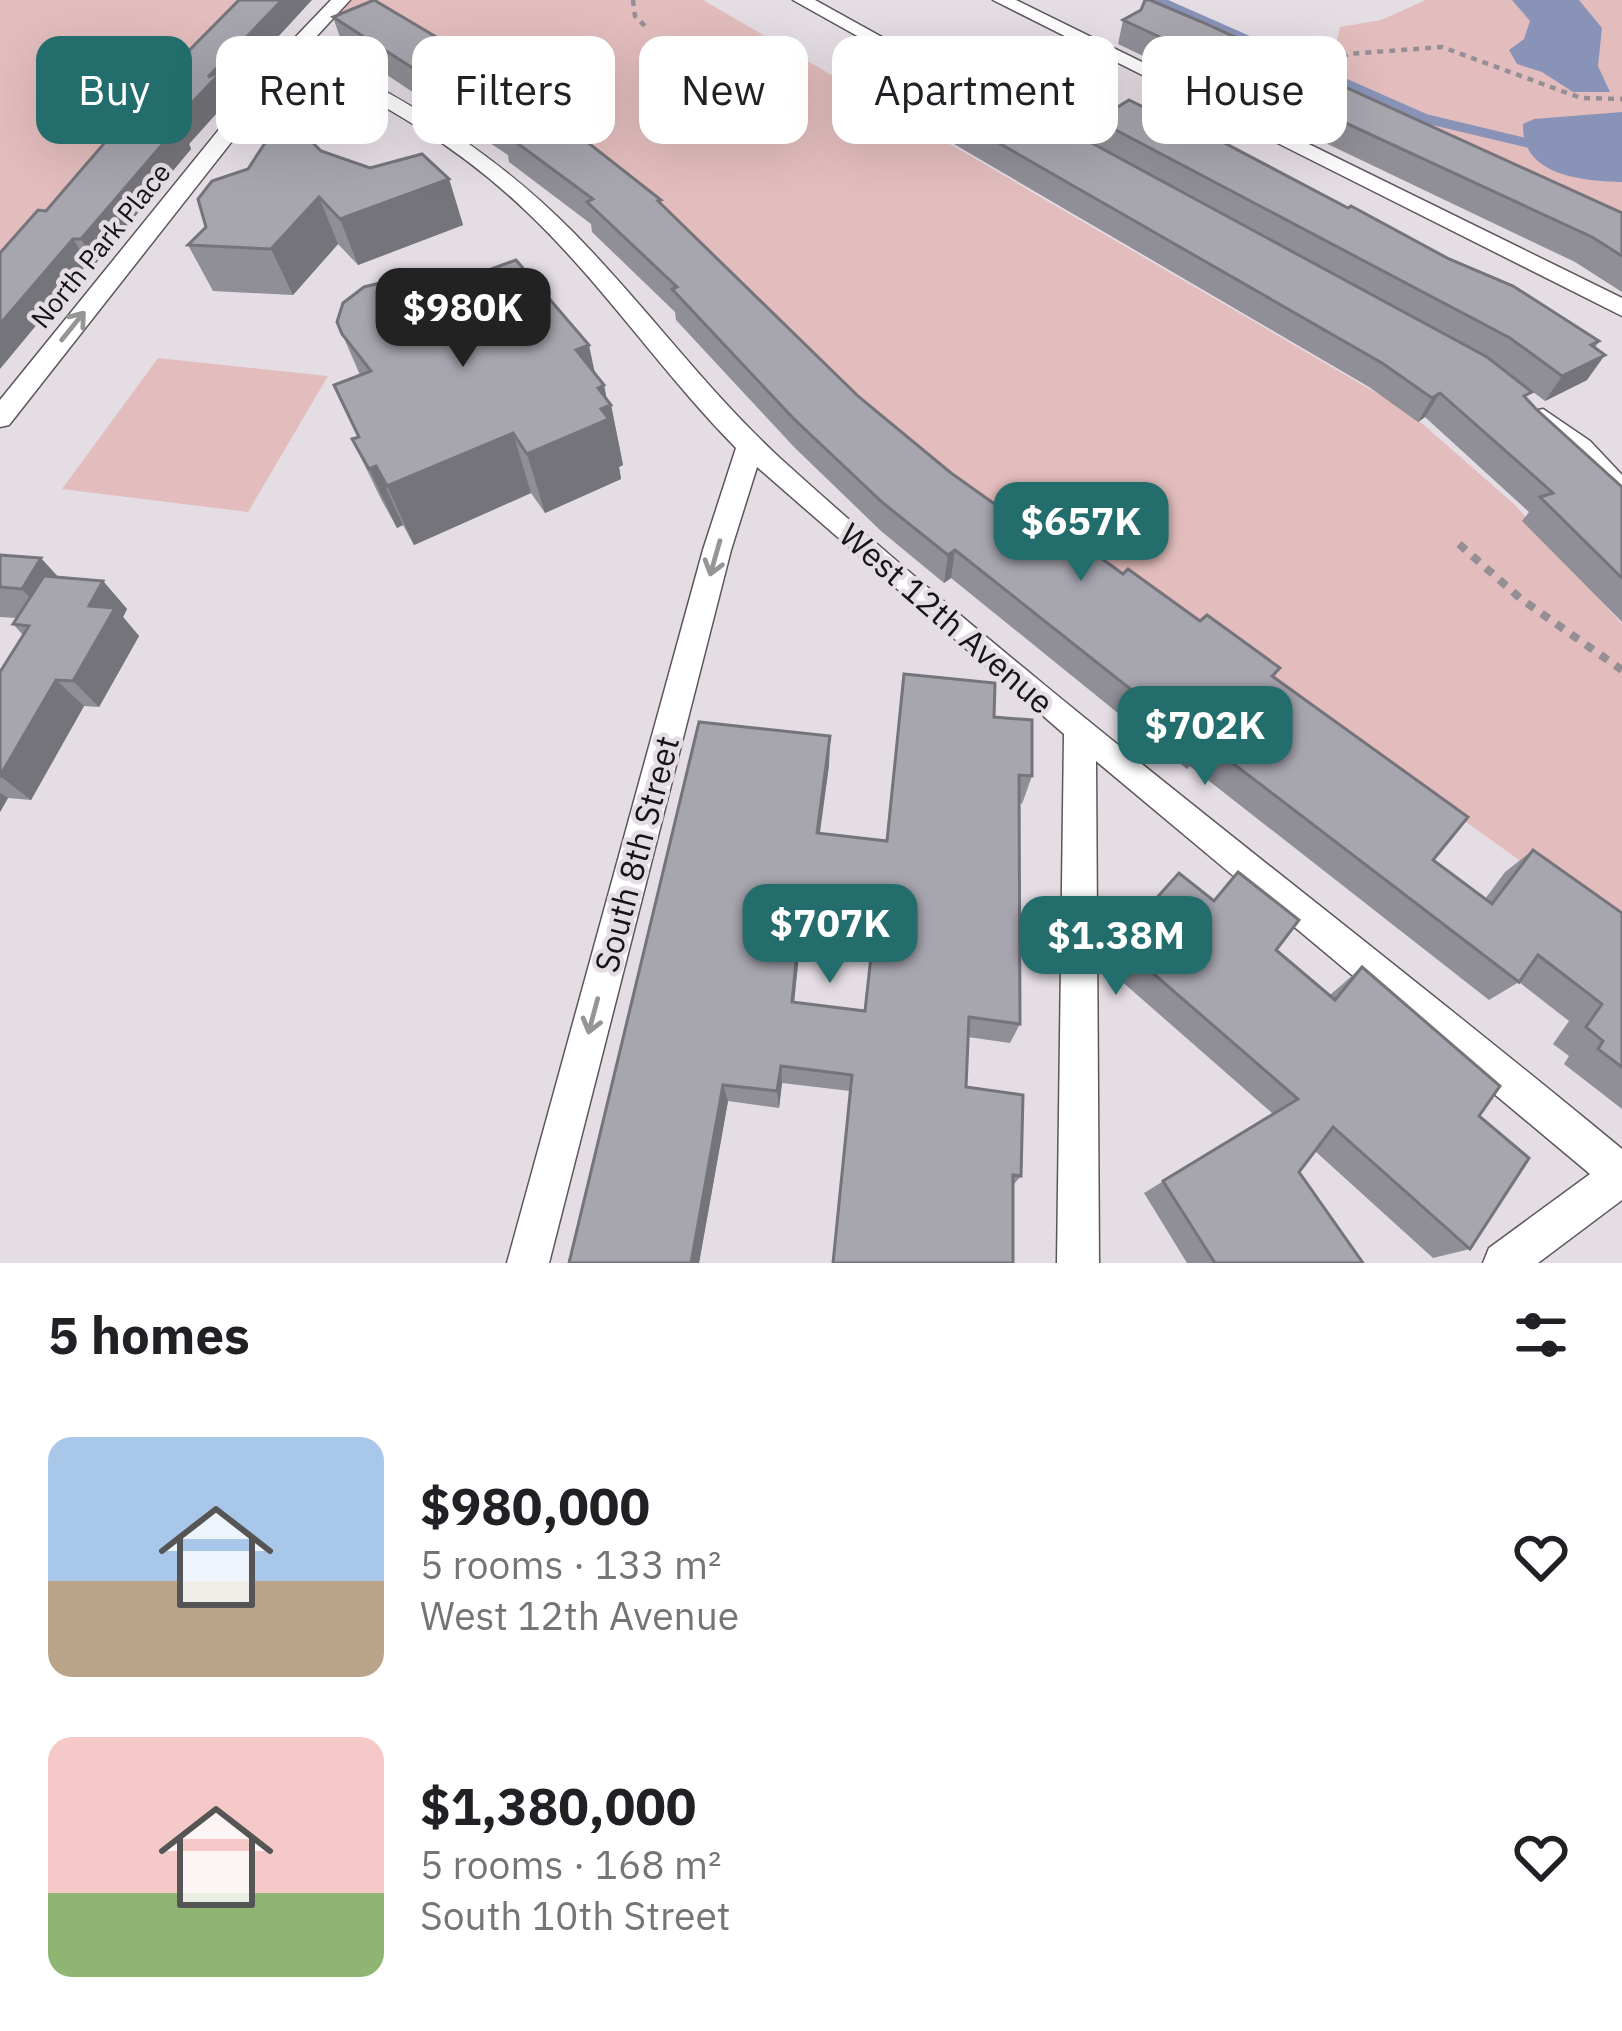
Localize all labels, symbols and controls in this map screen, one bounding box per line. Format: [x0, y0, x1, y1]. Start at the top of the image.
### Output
chip: Buy [36, 36, 192, 144]
chip: Rent [216, 36, 388, 144]
chip: Filters [412, 36, 615, 144]
chip: New [639, 36, 808, 144]
chip: Apartment [832, 36, 1118, 144]
chip: House [1142, 36, 1347, 144]
street label: North Park Place [23, 155, 177, 335]
pin: $980K [379, 268, 547, 370]
text: $980K [403, 281, 523, 332]
one-way arrow [59, 311, 86, 343]
pin: $657K [997, 482, 1165, 584]
text: $657K [1021, 495, 1141, 546]
street label: West 12th Avenue [831, 513, 1063, 723]
one-way arrow [702, 538, 724, 576]
pin: $702K [1121, 686, 1289, 788]
text: $702K [1145, 699, 1265, 750]
street label: South 8th Street [584, 731, 688, 977]
pin: $707K [746, 884, 914, 986]
pin: $1.38M [1018, 896, 1214, 998]
text: $707K [770, 897, 890, 948]
text: $1.38M [1047, 909, 1185, 960]
one-way arrow [581, 996, 603, 1034]
text: 5 homes [48, 1302, 250, 1368]
icon: filters [1508, 1302, 1574, 1368]
text: $980,000 [420, 1473, 650, 1539]
icon: home [144, 1485, 288, 1629]
icon: heart [1508, 1524, 1574, 1590]
text: 5 rooms · 133 m² [420, 1539, 722, 1590]
text: West 12th Avenue [420, 1590, 739, 1641]
text: $1,380,000 [420, 1773, 696, 1839]
icon: home [144, 1785, 288, 1929]
icon: heart [1508, 1824, 1574, 1890]
text: 5 rooms · 168 m² [420, 1839, 722, 1890]
text: South 10th Street [420, 1890, 731, 1941]

